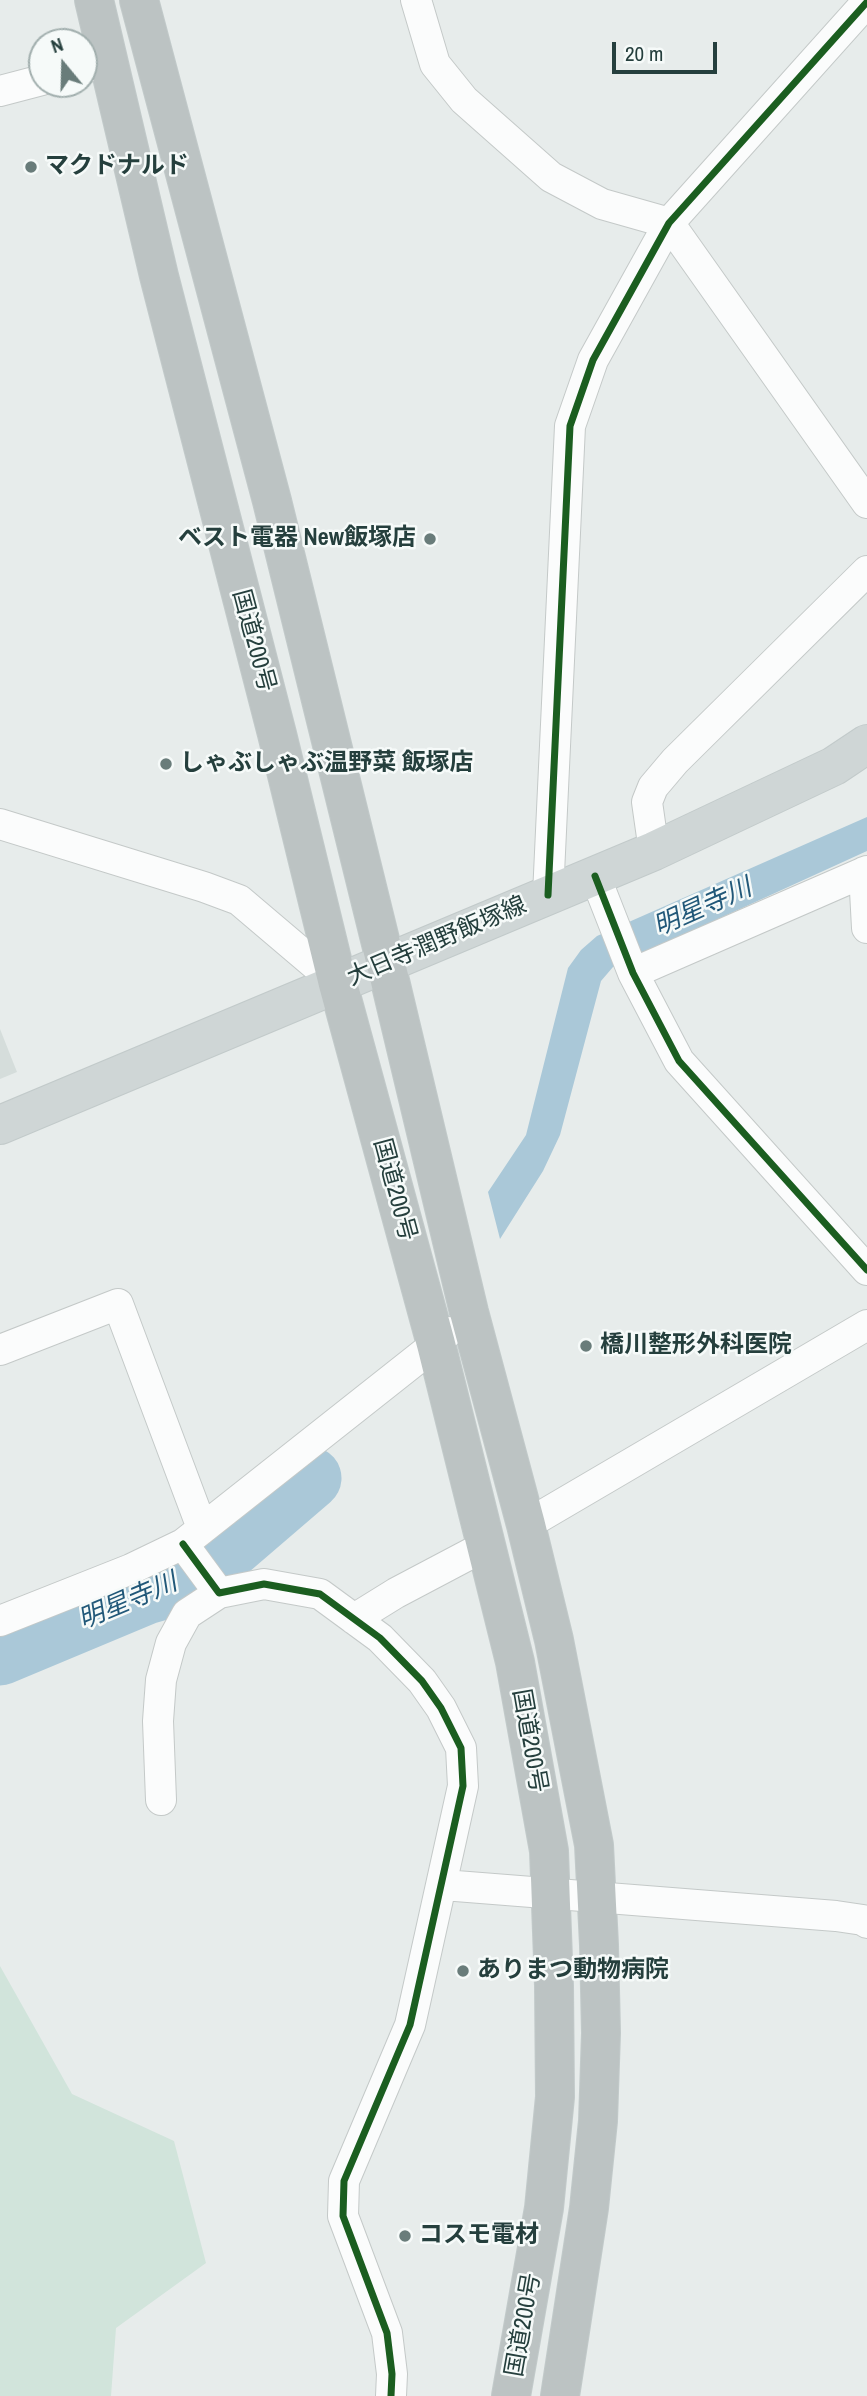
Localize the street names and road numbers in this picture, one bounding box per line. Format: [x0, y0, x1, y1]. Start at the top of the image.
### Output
street label: 国道200号 [226, 587, 280, 695]
street label: 大日寺潤野飯塚線 [343, 891, 531, 993]
street label: 国道200号 [367, 1136, 421, 1244]
street label: 国道200号 [506, 1687, 552, 1795]
street label: 国道200号 [501, 2271, 547, 2379]

